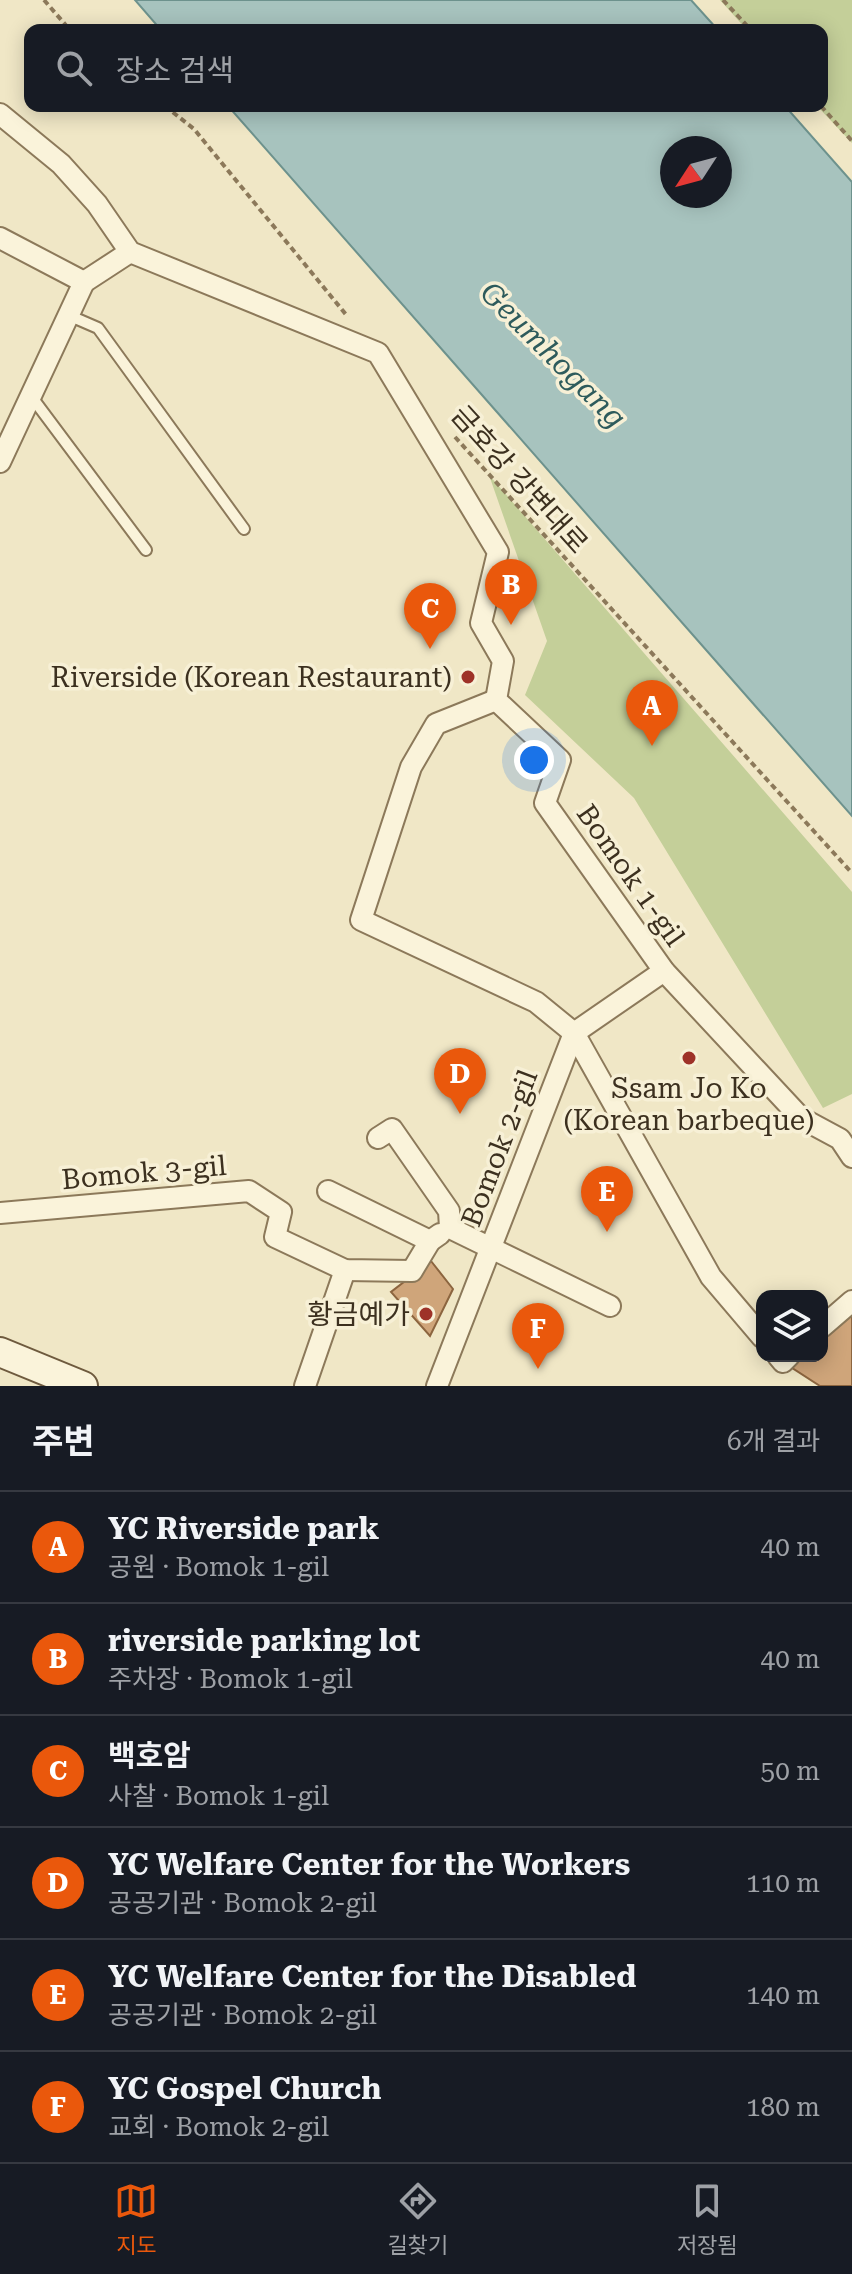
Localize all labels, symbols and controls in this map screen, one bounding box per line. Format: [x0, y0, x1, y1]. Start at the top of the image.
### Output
search box [24, 24, 828, 112]
icon: search [52, 46, 96, 90]
text: 장소 검색 [116, 53, 234, 88]
north arrow [660, 136, 732, 208]
water label: Geumhogang [473, 275, 633, 435]
street label: 금호강 강변대로 [445, 399, 595, 560]
pin: B [485, 559, 537, 625]
pin: C [404, 583, 456, 649]
place label: Riverside (Korean Restaurant) [51, 661, 452, 694]
marker: Riverside (Korean Restaurant) [459, 668, 477, 686]
pin: A [626, 680, 678, 746]
your location [514, 740, 554, 780]
street label: Bomok 1-gil [570, 798, 692, 953]
pin: D [434, 1048, 486, 1114]
marker: Ssam Jo Ko (Korean barbeque) [680, 1049, 698, 1067]
street label: Bomok 2-gil [454, 1065, 545, 1231]
place label: Ssam Jo Ko (Korean barbeque) [564, 1072, 814, 1137]
street label: Bomok 3-gil [60, 1149, 228, 1196]
pin: E [581, 1166, 633, 1232]
map controls [756, 1290, 828, 1362]
button: layers [756, 1290, 828, 1362]
place label: 황금예가 [307, 1298, 410, 1331]
pin: F [512, 1303, 564, 1369]
marker: 황금예가 [417, 1305, 435, 1323]
text: 주변 [32, 1421, 95, 1461]
text: 6개 결과 [727, 1426, 820, 1456]
text: YC Riverside park [108, 1511, 379, 1546]
text: A [49, 1532, 67, 1562]
text: 40 m [761, 1532, 820, 1562]
text: 공원 · Bomok 1-gil [108, 1552, 329, 1582]
text: riverside parking lot [108, 1623, 420, 1658]
text: B [49, 1644, 67, 1674]
text: 40 m [761, 1644, 820, 1674]
text: 주차장 · Bomok 1-gil [108, 1664, 353, 1694]
text: 백호암 [108, 1738, 191, 1773]
text: C [49, 1756, 67, 1786]
text: 50 m [761, 1756, 820, 1786]
text: 사찰 · Bomok 1-gil [108, 1781, 329, 1811]
text: YC Welfare Center for the Workers [108, 1847, 630, 1882]
text: D [48, 1868, 68, 1898]
text: 110 m [746, 1868, 820, 1898]
text: 공공기관 · Bomok 2-gil [108, 1888, 377, 1918]
text: YC Welfare Center for the Disabled [108, 1959, 636, 1994]
text: E [50, 1980, 66, 2010]
text: 140 m [746, 1980, 820, 2010]
text: 공공기관 · Bomok 2-gil [108, 2000, 377, 2030]
text: YC Gospel Church [108, 2071, 381, 2106]
text: F [50, 2092, 66, 2122]
text: 180 m [746, 2092, 820, 2122]
text: 교회 · Bomok 2-gil [108, 2112, 329, 2142]
tab: 지도 [114, 2179, 158, 2259]
tab: 길찾기 [387, 2179, 448, 2259]
tab: 저장됨 [677, 2179, 738, 2259]

